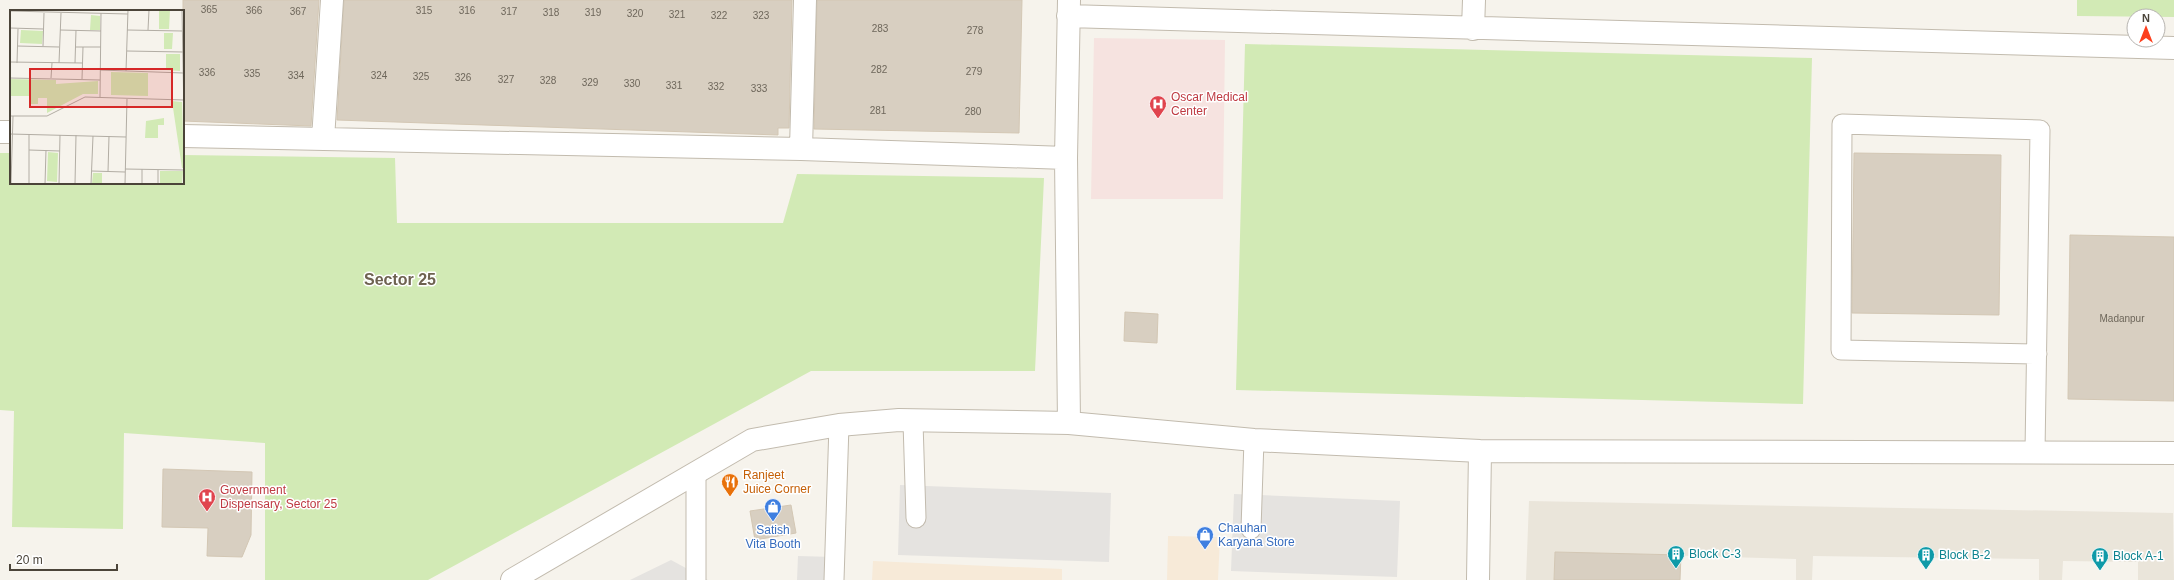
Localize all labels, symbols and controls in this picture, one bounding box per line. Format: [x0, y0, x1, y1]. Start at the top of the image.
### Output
house number: 365 [201, 4, 218, 15]
house number: 366 [246, 5, 263, 16]
house number: 315 [416, 5, 433, 16]
house number: 316 [459, 5, 476, 16]
house number: 367 [290, 6, 307, 17]
house number: 317 [501, 6, 518, 17]
house number: 318 [543, 7, 560, 18]
house number: 319 [585, 7, 602, 18]
house number: 320 [627, 8, 644, 19]
north arrow [2126, 8, 2166, 48]
house number: 321 [669, 9, 686, 20]
inset map [10, 10, 184, 184]
house number: 322 [711, 10, 728, 21]
house number: 323 [753, 10, 770, 21]
text: N [2142, 12, 2150, 24]
house number: 283 [872, 23, 889, 34]
house number: 278 [967, 25, 984, 36]
house number: 282 [871, 64, 888, 75]
house number: 279 [966, 66, 983, 77]
house number: 336 [199, 67, 216, 78]
house number: 335 [244, 68, 261, 79]
house number: 334 [288, 70, 305, 81]
house number: 324 [371, 70, 388, 81]
house number: 325 [413, 71, 430, 82]
house number: 326 [455, 72, 472, 83]
house number: 327 [498, 74, 515, 85]
house number: 328 [540, 75, 557, 86]
house number: 329 [582, 77, 599, 88]
house number: 330 [624, 78, 641, 89]
house number: 331 [666, 80, 683, 91]
house number: 332 [708, 81, 725, 92]
house number: 333 [751, 83, 768, 94]
place label: Oscar Medical Center [1171, 90, 1248, 118]
hospital icon: Oscar Medical Center [1148, 94, 1168, 119]
house number: 281 [870, 105, 887, 116]
house number: 280 [965, 106, 982, 117]
district label: Sector 25 [364, 271, 436, 288]
house number: Madanpur [2099, 313, 2145, 324]
place label: Ranjeet Juice Corner [743, 468, 811, 496]
restaurant icon: Ranjeet Juice Corner [720, 472, 740, 497]
place label: Government Dispensary, Sector 25 [220, 483, 337, 511]
hospital icon: Government Dispensary, Sector 25 [197, 487, 217, 512]
shop icon: Satish Vita Booth [763, 497, 783, 522]
place label: Chauhan Karyana Store [1218, 521, 1295, 549]
place label: Satish Vita Booth [745, 523, 801, 551]
shop icon: Chauhan Karyana Store [1195, 525, 1215, 550]
building icon: Block C-3 [1666, 544, 1686, 569]
building icon: Block B-2 [1916, 545, 1936, 570]
scale bar [10, 546, 117, 572]
building icon: Block A-1 [2090, 546, 2110, 571]
place label: Block C-3 [1689, 547, 1741, 561]
place label: Block B-2 [1939, 548, 1991, 562]
place label: Block A-1 [2113, 549, 2164, 563]
text: 20 m [16, 553, 43, 567]

